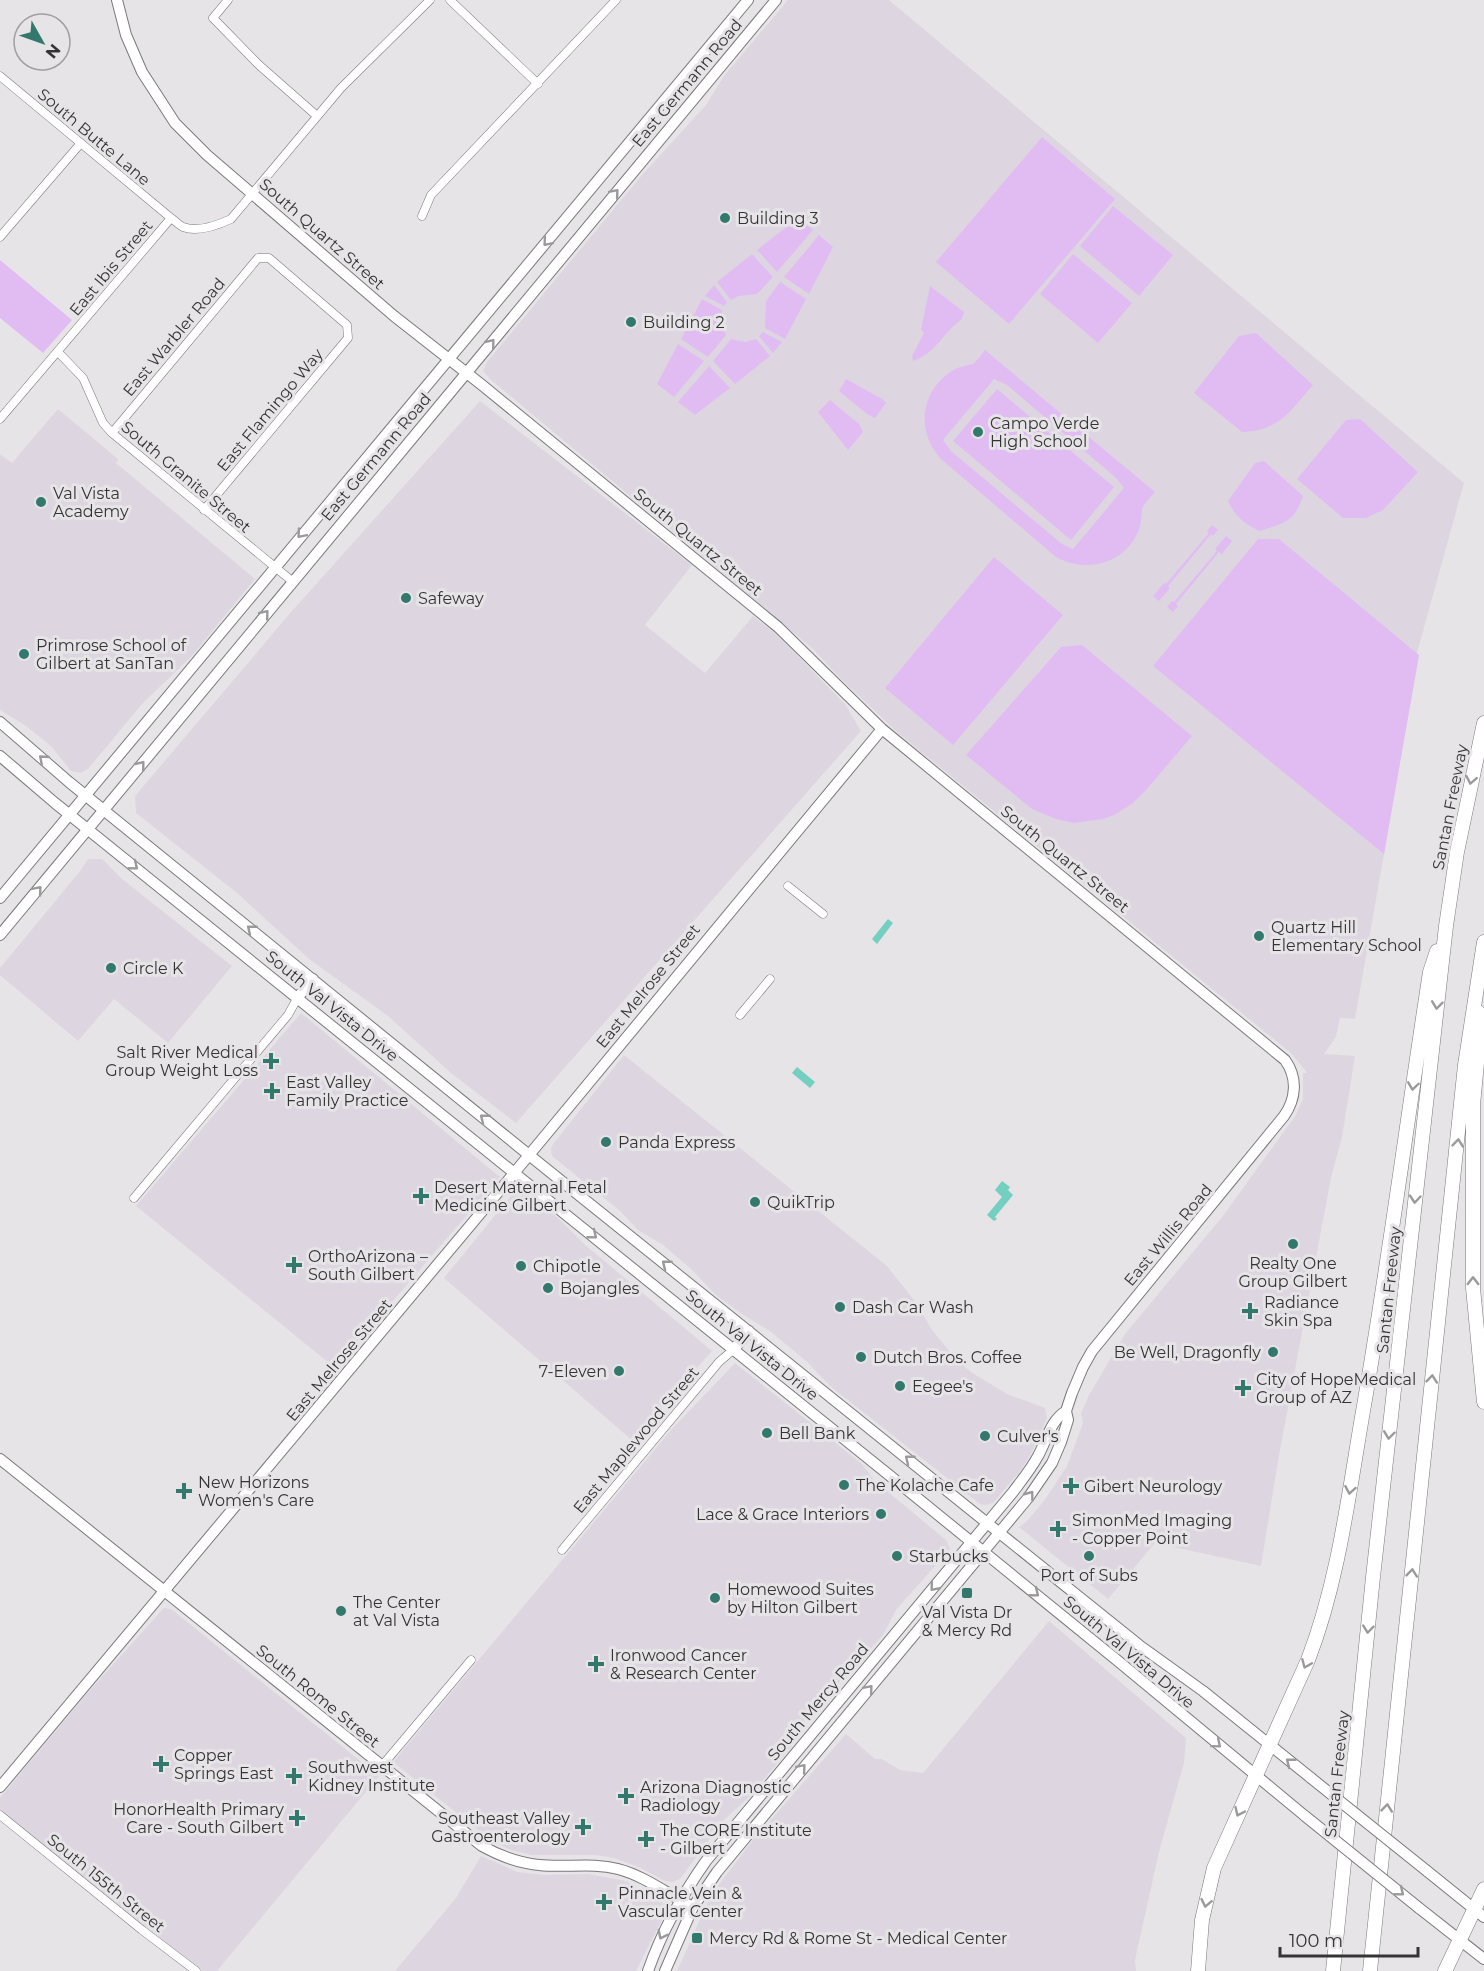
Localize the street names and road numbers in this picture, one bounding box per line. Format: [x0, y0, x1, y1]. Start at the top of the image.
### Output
street label: East Germann Road [628, 15, 746, 151]
street label: South Butte Lane [34, 85, 154, 189]
street label: South Quartz Street [256, 174, 389, 294]
street label: East Ibis Street [66, 216, 157, 320]
street label: East Warbler Road [119, 274, 229, 400]
street label: East Flamingo Way [213, 345, 327, 475]
street label: East Germann Road [317, 389, 435, 525]
street label: South Granite Street [117, 417, 255, 537]
street label: South Quartz Street [630, 484, 766, 600]
street label: Santan Freeway [1428, 742, 1472, 871]
street label: South Quartz Street [997, 801, 1133, 917]
street label: East Melrose Street [592, 920, 704, 1052]
street label: South Val Vista Drive [262, 947, 402, 1065]
street label: East Willis Road [1120, 1180, 1216, 1290]
street label: Santan Freeway [1373, 1225, 1405, 1354]
street label: South Val Vista Drive [682, 1286, 822, 1404]
street label: East Melrose Street [282, 1295, 396, 1425]
street label: East Maplewood Street [569, 1363, 703, 1517]
street label: South Val Vista Drive [1060, 1592, 1198, 1712]
street label: South Rome Street [253, 1640, 384, 1752]
street label: South Mercy Road [764, 1640, 872, 1764]
street label: Santan Freeway [1321, 1709, 1353, 1838]
street label: South 155th Street [43, 1830, 169, 1937]

